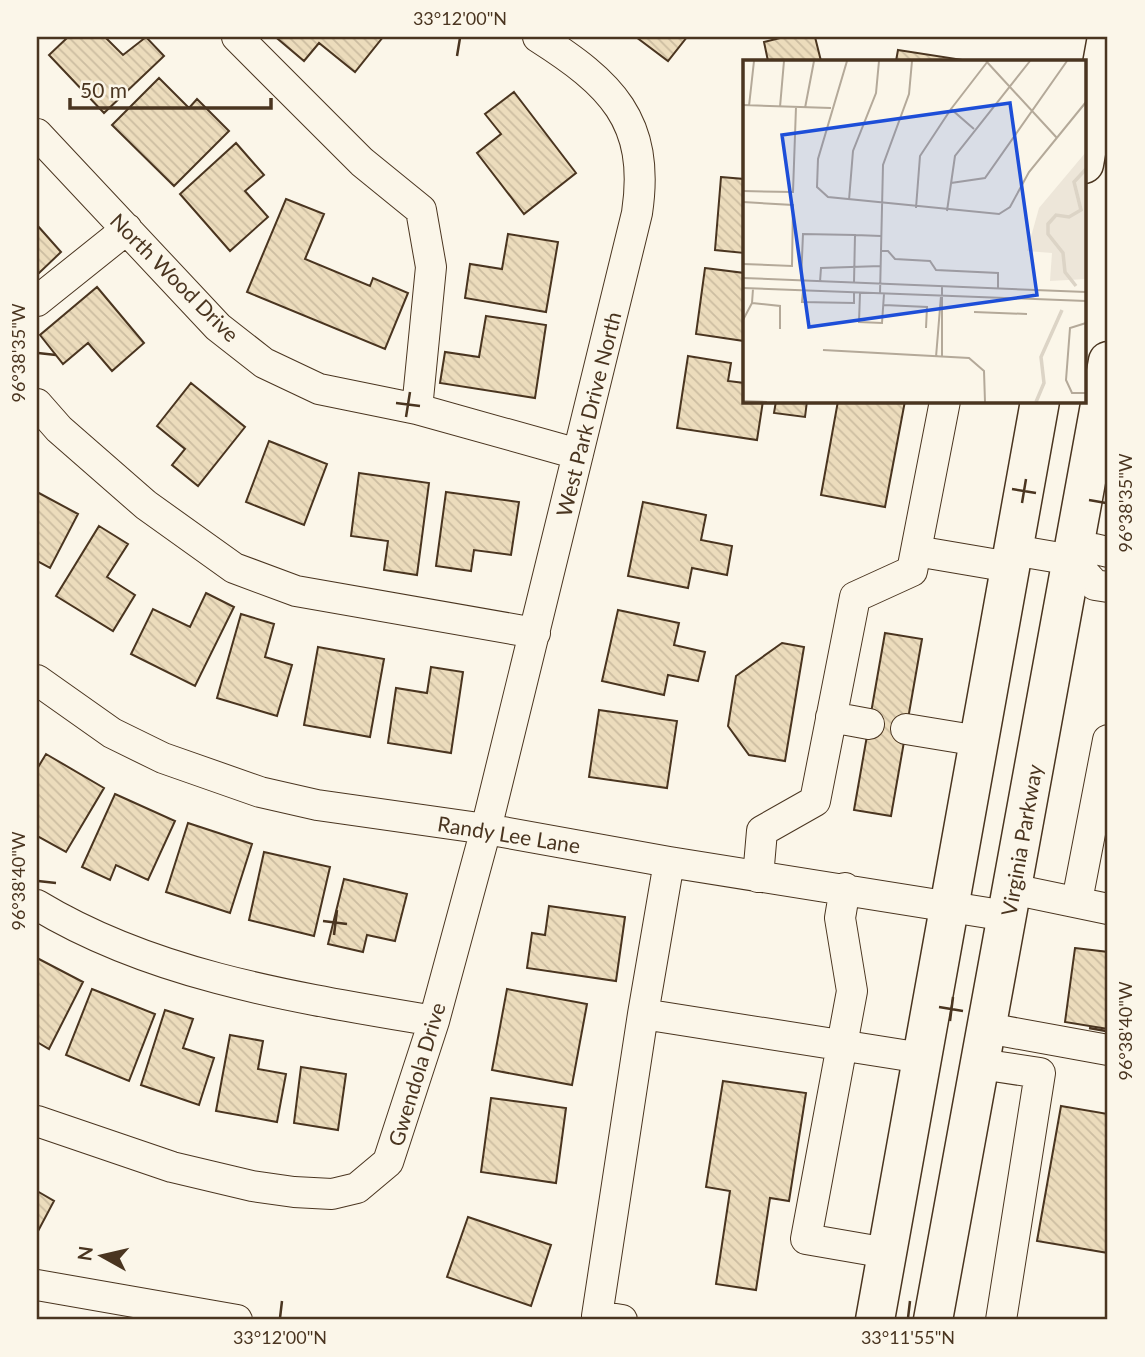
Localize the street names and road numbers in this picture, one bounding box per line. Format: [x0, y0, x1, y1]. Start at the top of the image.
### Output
street label: North Wood Drive [106, 208, 244, 346]
street label: West Park Drive North [550, 309, 626, 519]
street label: Virginia Parkway [995, 762, 1047, 918]
street label: Randy Lee Lane [436, 810, 582, 858]
street label: Gwendola Drive [382, 999, 450, 1149]

